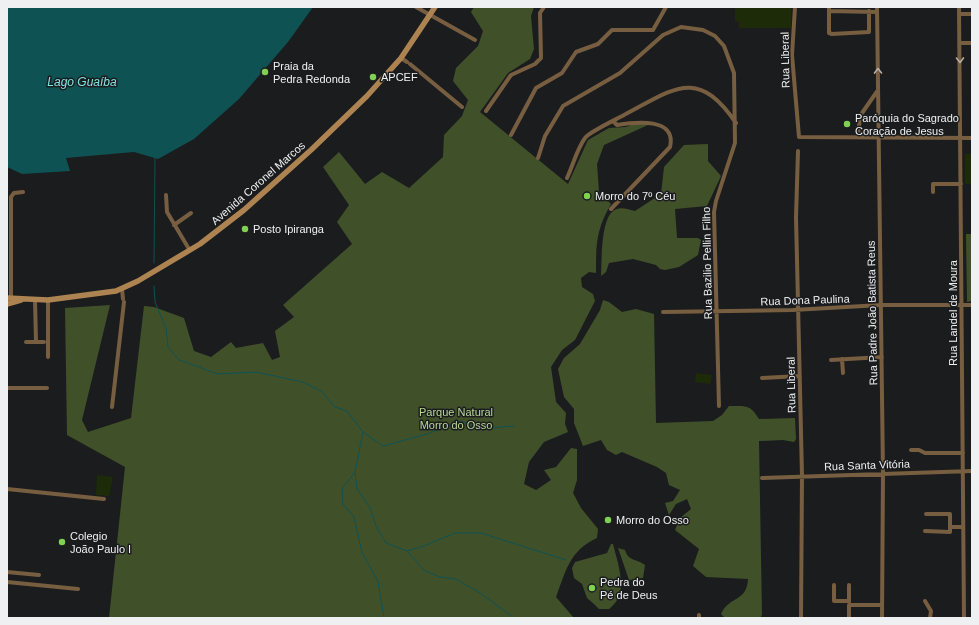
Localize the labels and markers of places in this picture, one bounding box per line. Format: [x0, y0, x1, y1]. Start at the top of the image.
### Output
place label: Praia da Pedra Redonda [273, 60, 351, 85]
marker: Praia da Pedra Redonda [260, 67, 270, 77]
place label: APCEF [381, 71, 418, 83]
marker: APCEF [368, 72, 378, 82]
place label: Paróquia do Sagrado Coração de Jesus [855, 112, 959, 137]
marker: Paróquia do Sagrado Coração de Jesus [842, 119, 852, 129]
place label: Morro do 7º Céu [595, 190, 675, 202]
marker: Morro do 7º Céu [582, 191, 592, 201]
place label: Posto Ipiranga [253, 223, 325, 235]
marker: Posto Ipiranga [240, 224, 250, 234]
place label: Morro do Osso [616, 514, 689, 526]
marker: Morro do Osso [603, 515, 613, 525]
place label: Colegio João Paulo I [70, 530, 131, 555]
marker: Colegio João Paulo I [57, 537, 67, 547]
place label: Pedra do Pé de Deus [600, 576, 658, 601]
marker: Pedra do Pé de Deus [587, 583, 597, 593]

